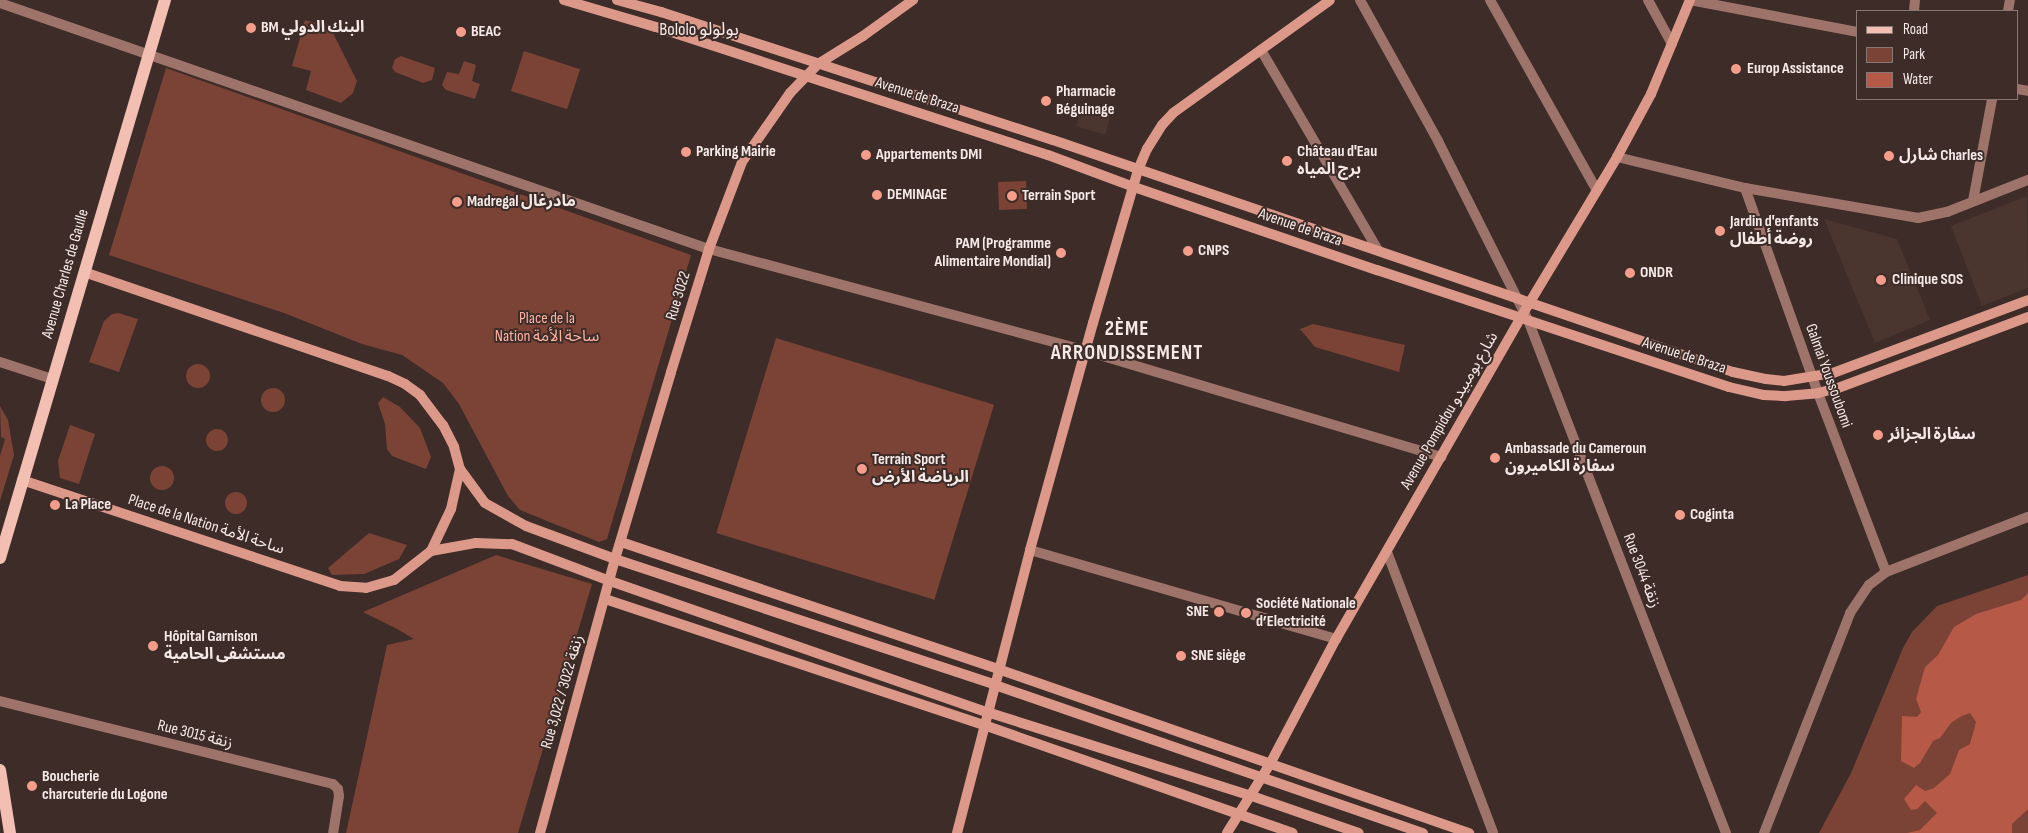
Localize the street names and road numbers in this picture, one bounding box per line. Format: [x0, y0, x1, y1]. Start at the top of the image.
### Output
street label: Avenue de Braza [873, 73, 961, 119]
street label: Avenue de Braza [1256, 205, 1344, 251]
street label: Avenue Charles de Gaulle [38, 207, 94, 341]
street label: Rue 3022 [662, 269, 696, 323]
street label: Galmai Youssoubomi [1800, 321, 1856, 431]
street label: Avenue Pompidou شارع بومبيدو [1397, 329, 1503, 493]
street label: Avenue de Braza [1640, 333, 1728, 379]
street label: Place de la Nation ساحة الأمة [126, 491, 286, 559]
street label: Rue 3044 زنقة [1618, 531, 1664, 611]
street label: Rue 3,022 / زنقة 3022 [538, 633, 588, 751]
street label: Rue 3015 زنقة [155, 716, 235, 754]

